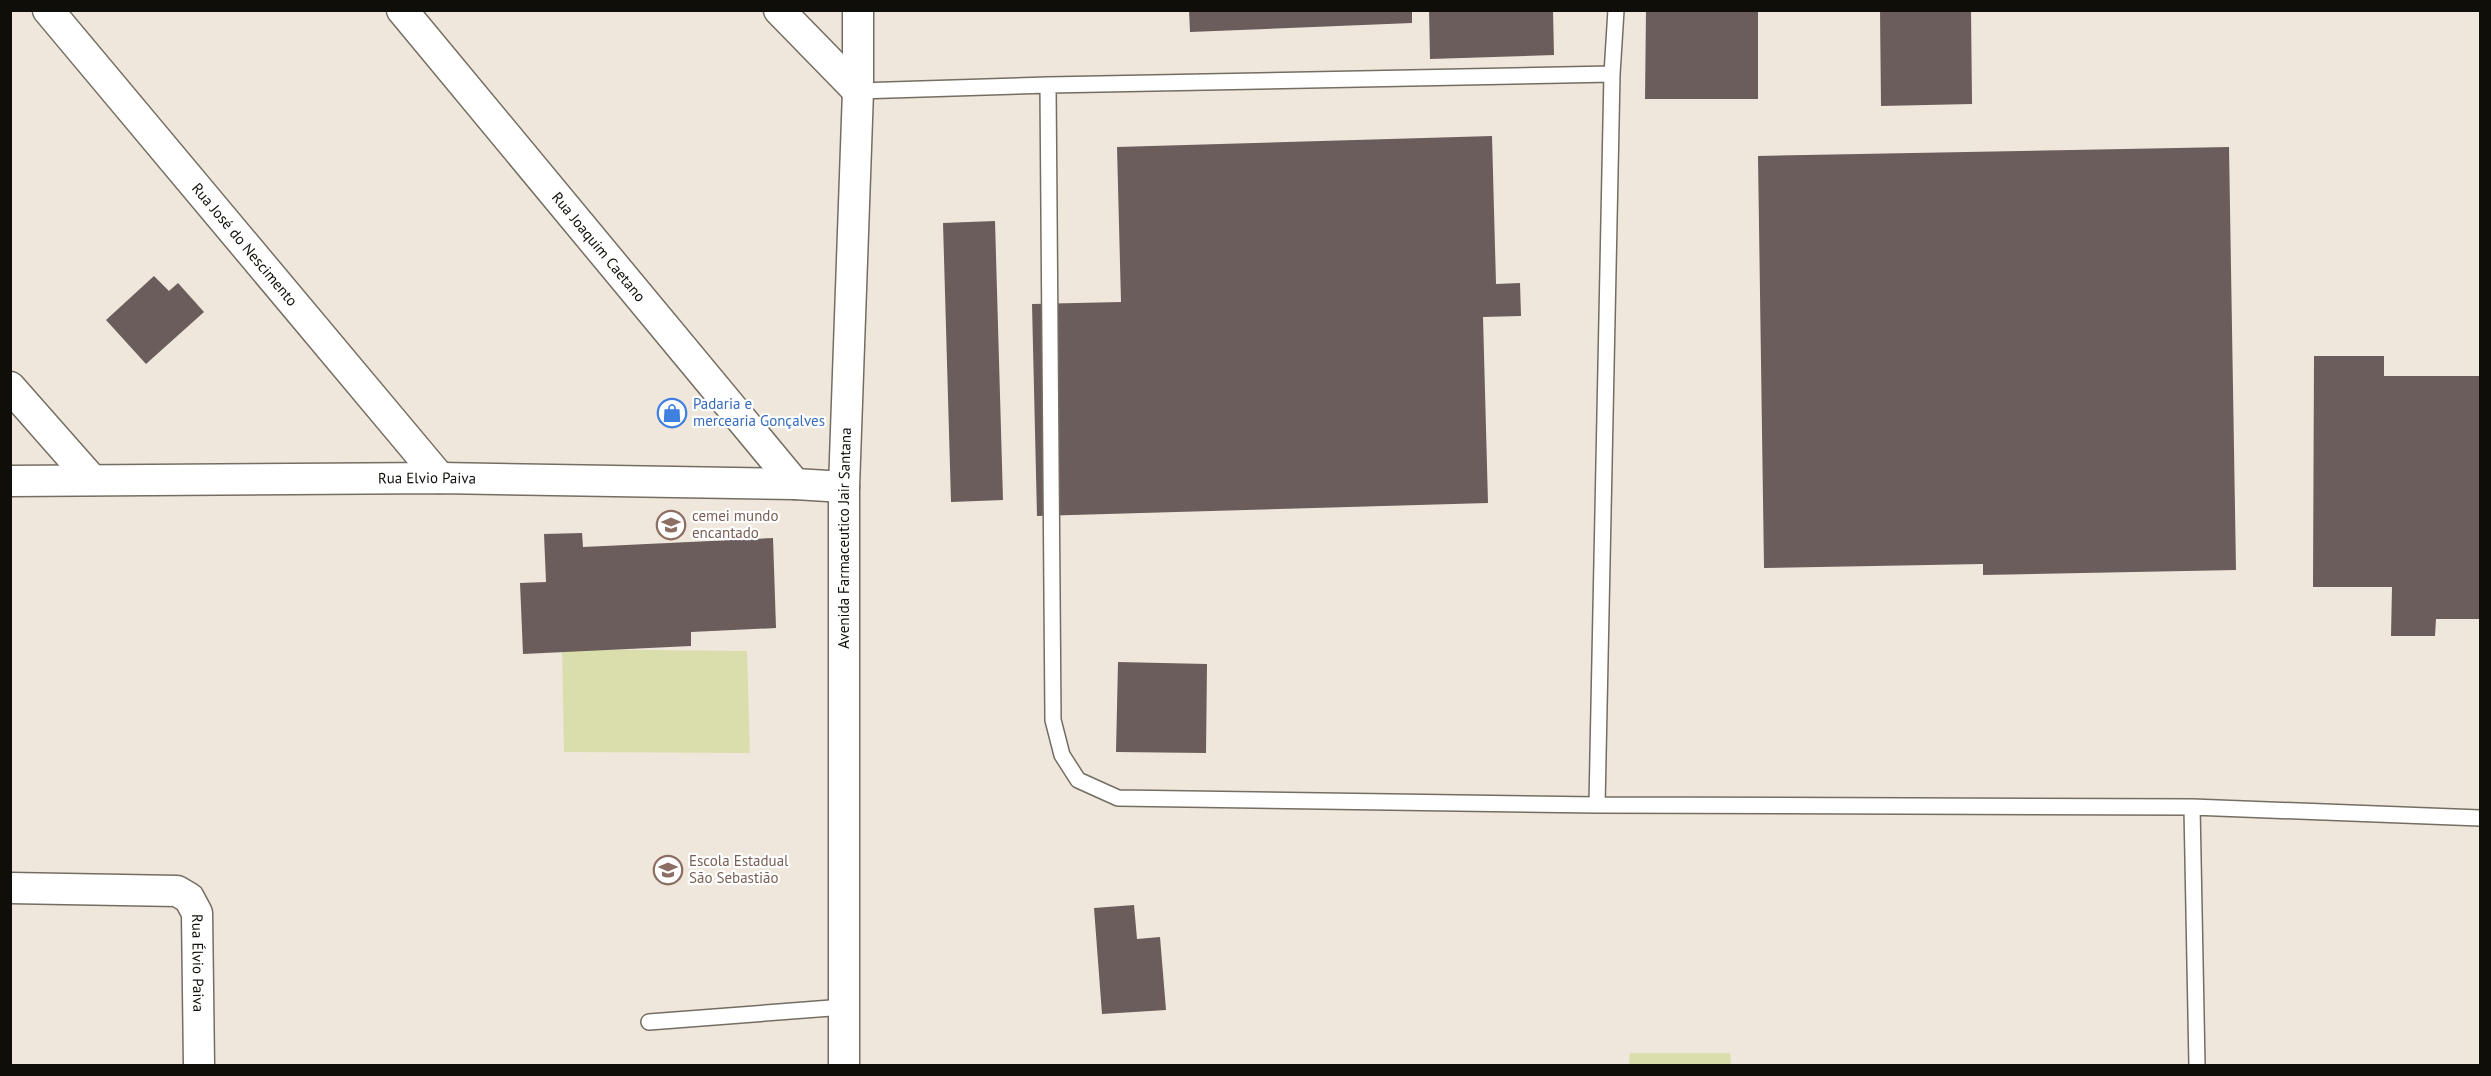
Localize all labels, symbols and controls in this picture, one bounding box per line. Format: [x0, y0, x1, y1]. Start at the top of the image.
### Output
street label: Rua José do Nescimento [188, 179, 302, 310]
street label: Rua Joaquim Caetano [548, 188, 650, 306]
place label: Padaria e mercearia Gonçalves [693, 394, 825, 430]
shop icon: Padaria e mercearia Gonçalves [656, 397, 688, 429]
street label: Avenida Farmaceutico Jair Santana [834, 427, 855, 649]
street label: Rua Elvio Paiva [378, 468, 476, 488]
place label: cemei mundo encantado [692, 506, 778, 542]
school or university icon: cemei mundo encantado [655, 509, 687, 541]
place label: Escola Estadual São Sebastião [689, 851, 789, 887]
school or university icon: Escola Estadual São Sebastião [652, 854, 684, 886]
street label: Rua Élvio Paiva [188, 914, 208, 1012]

